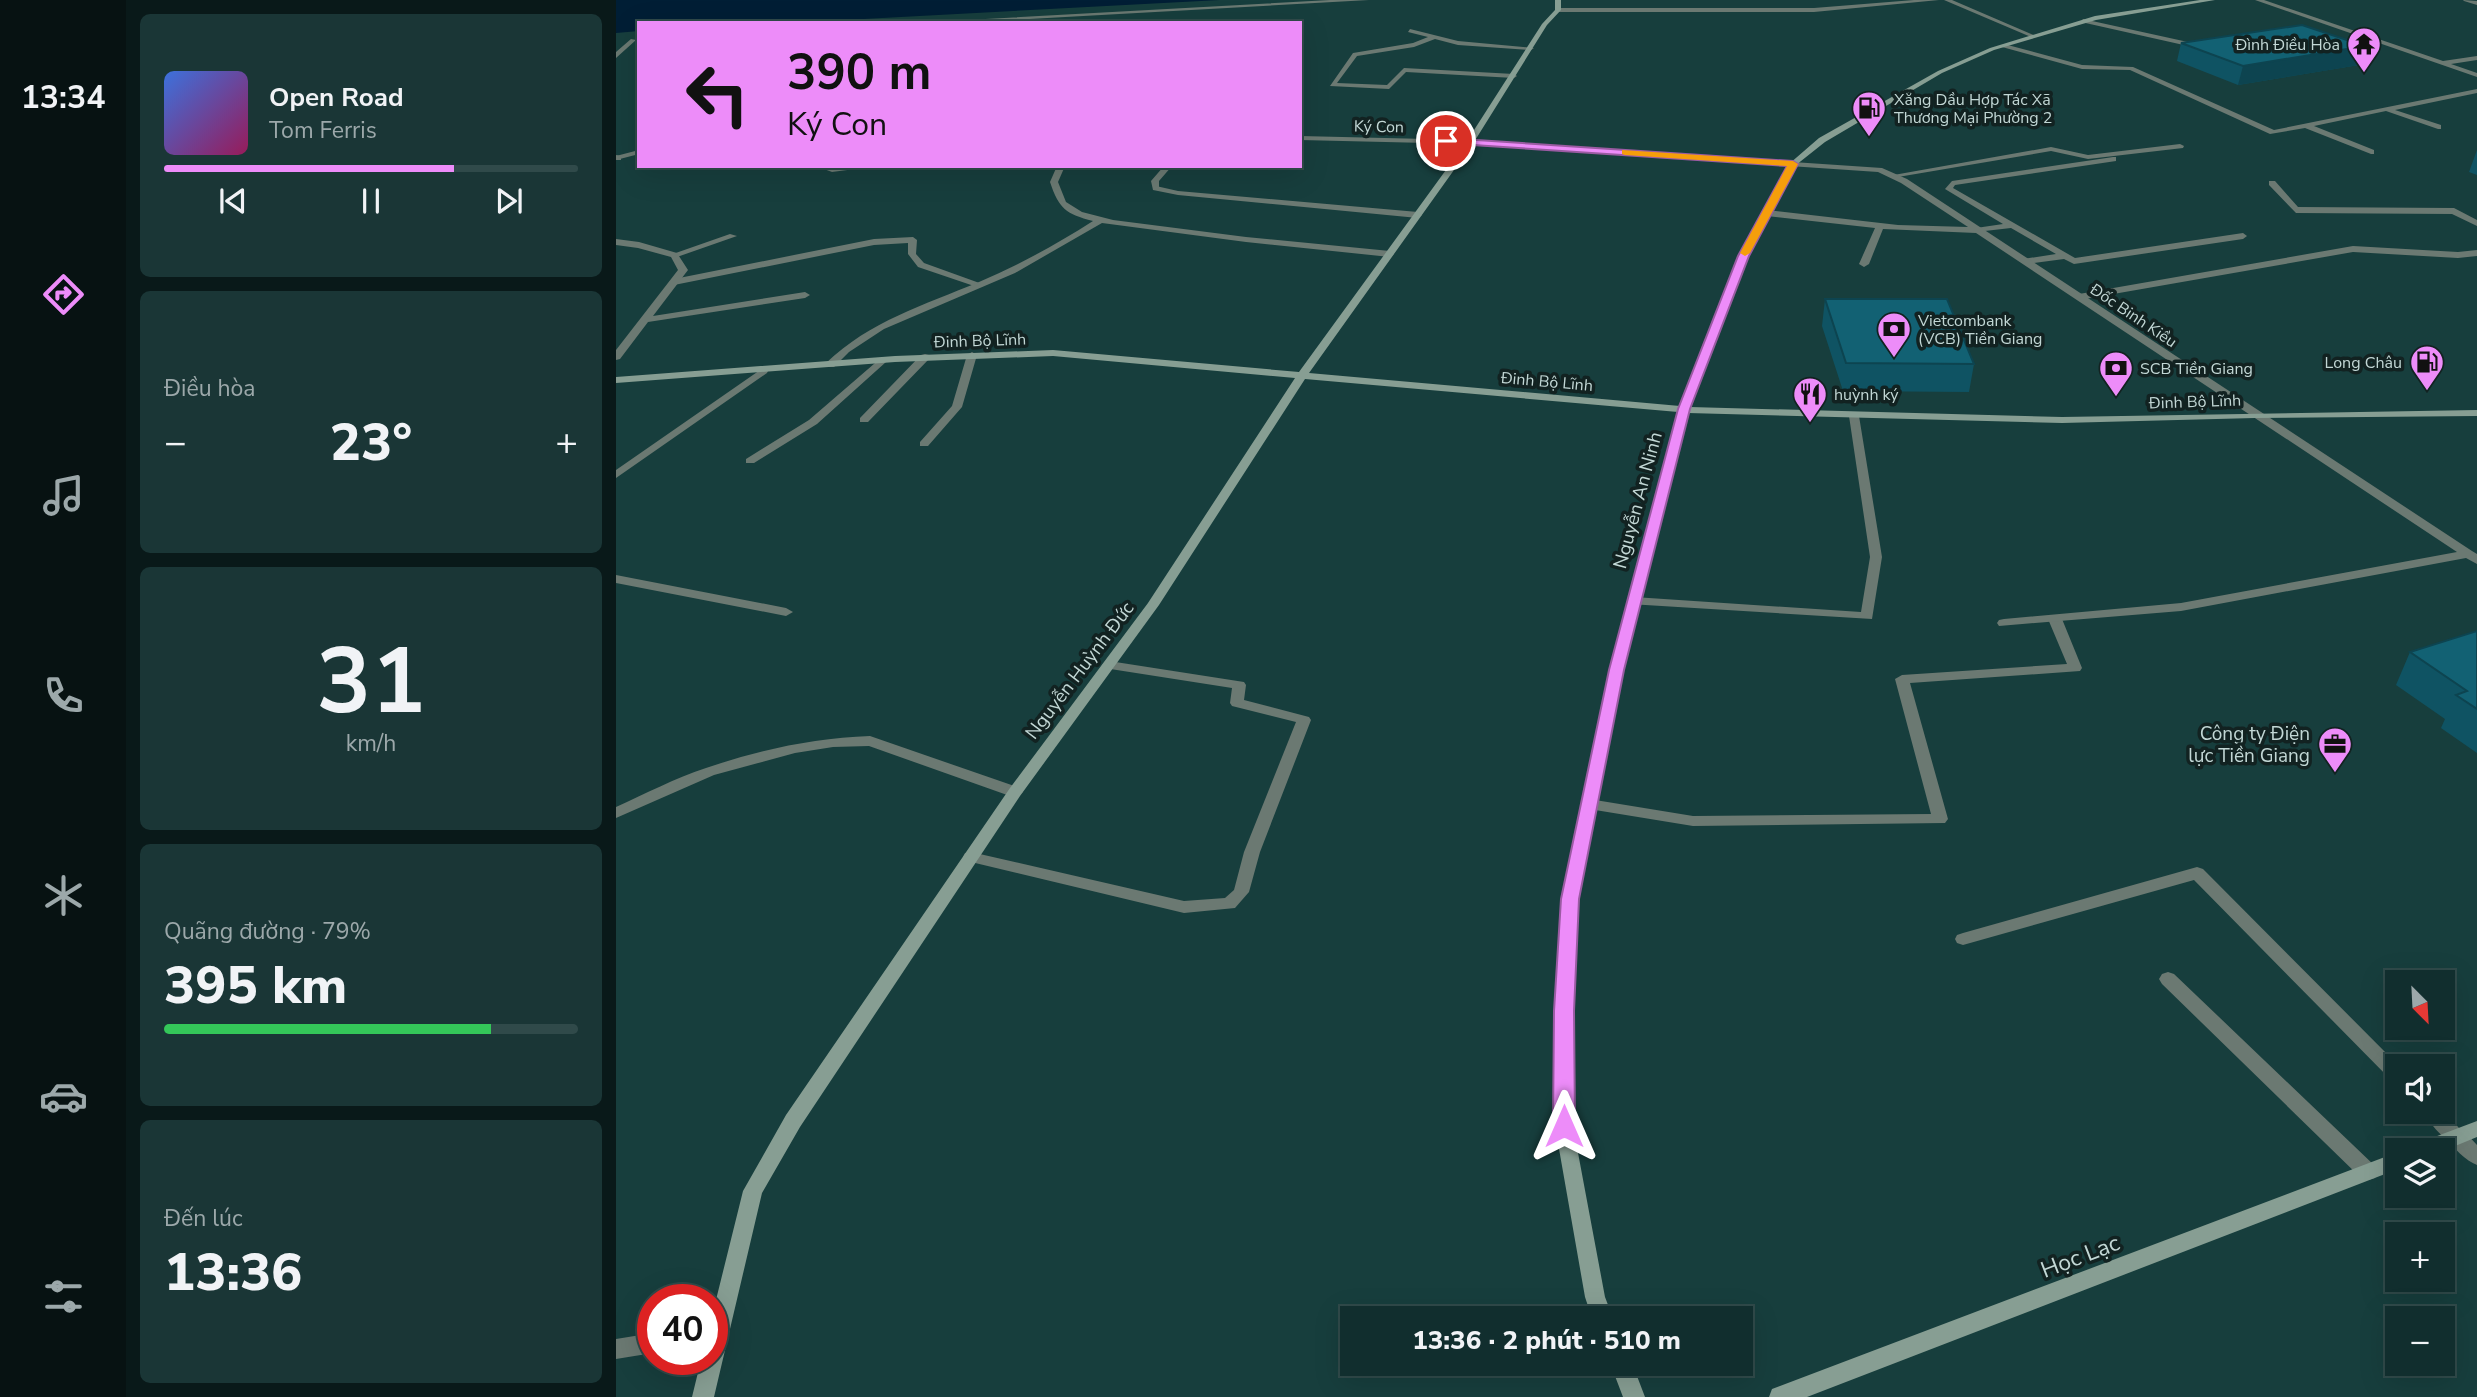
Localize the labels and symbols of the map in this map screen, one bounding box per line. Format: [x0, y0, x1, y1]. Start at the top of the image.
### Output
temple icon: Đình Điều Hòa [2345, 25, 2383, 74]
place label: Đình Điều Hòa [2234, 34, 2340, 56]
fuel station icon: Xăng Dầu Hợp Tác Xã Thương Mại Phường 2 [1850, 89, 1888, 138]
place label: Xăng Dầu Hợp Tác Xã Thương Mại Phường 2 [1894, 89, 2052, 129]
pin [1416, 111, 1476, 171]
street label: Ký Con [1354, 116, 1404, 138]
street label: Đốc Binh Kiều [2085, 278, 2181, 353]
bank icon: Vietcombank (VCB) Tiền Giang [1875, 310, 1913, 359]
place label: Vietcombank (VCB) Tiền Giang [1917, 310, 2042, 350]
street label: Đinh Bộ Lĩnh [933, 328, 1027, 354]
fuel station icon: Long Châu [2408, 343, 2446, 392]
bank icon: SCB Tiền Giang [2097, 349, 2135, 398]
place label: Long Châu [2325, 352, 2402, 374]
place label: SCB Tiền Giang [2140, 358, 2253, 380]
street label: Đinh Bộ Lĩnh [1499, 367, 1594, 397]
restaurant icon: huỳnh ký [1791, 375, 1829, 424]
place label: huỳnh ký [1834, 384, 1899, 406]
street label: Đinh Bộ Lĩnh [2148, 389, 2242, 415]
street label: Nguyễn An Ninh [1607, 429, 1669, 572]
street label: Nguyễn Huỳnh Đức [1019, 596, 1140, 745]
place label: Công ty Điện lực Tiền Giang [2188, 721, 2310, 769]
office icon: Công ty Điện lực Tiền Giang [2316, 725, 2354, 774]
north arrow [2385, 970, 2455, 1040]
position arrow [1527, 1089, 1601, 1163]
street label: Học Lạc [2036, 1227, 2124, 1286]
speed limit sign: 40 [637, 1284, 728, 1375]

